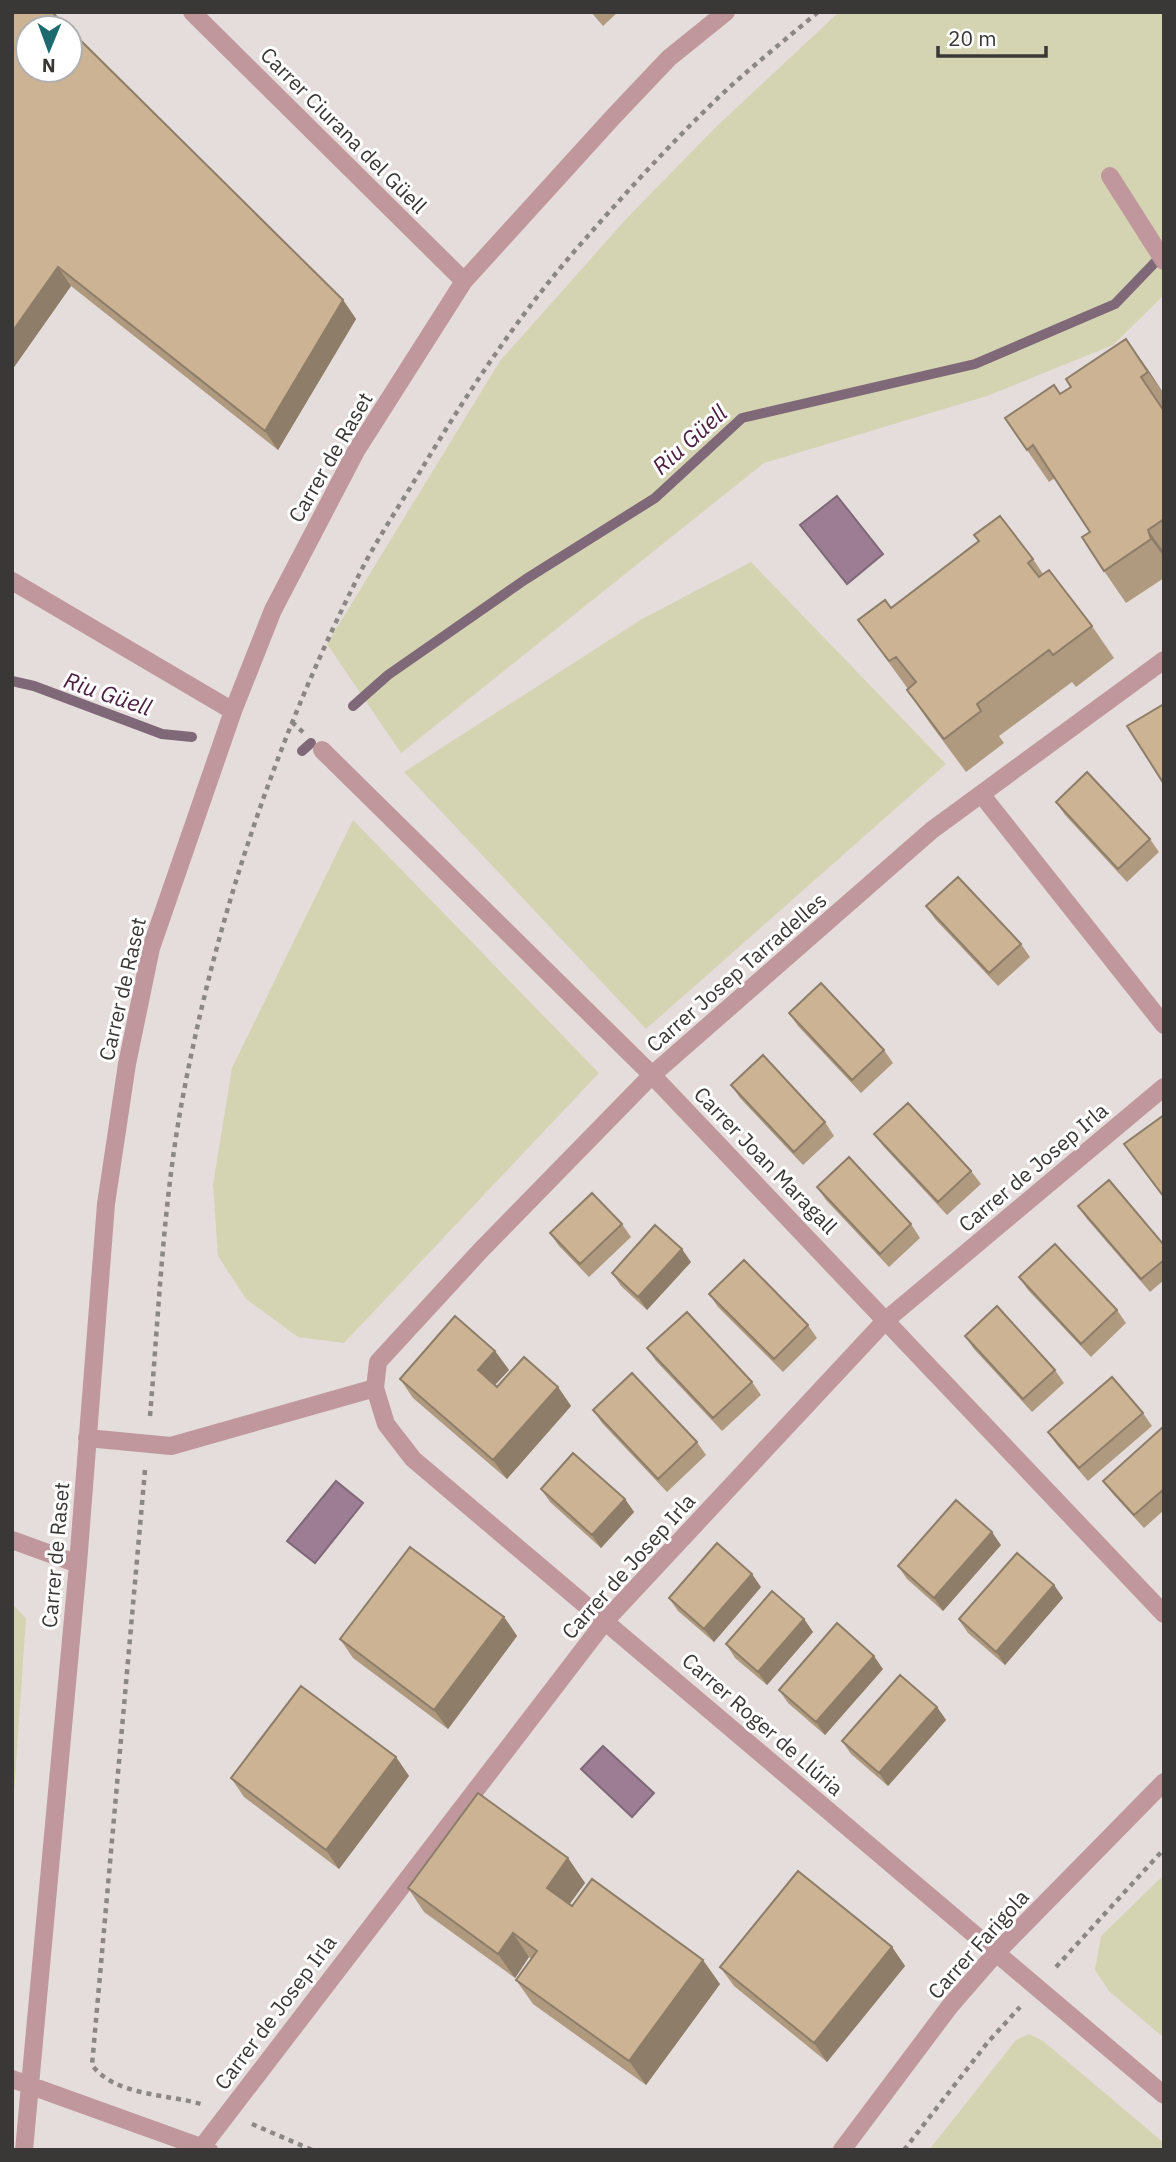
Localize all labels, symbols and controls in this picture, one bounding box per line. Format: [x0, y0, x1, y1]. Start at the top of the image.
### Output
north arrow [14, 14, 84, 84]
scale bar [938, 14, 1046, 58]
text: 20 m [948, 24, 997, 52]
street label: Carrer Ciurana del Güell [255, 41, 434, 220]
text: N [42, 54, 56, 78]
street label: Carrer de Raset [281, 387, 379, 527]
water label: Riu Güell [645, 397, 733, 480]
water label: Riu Güell [60, 664, 157, 722]
street label: Carrer Josep Tarradelles [640, 886, 832, 1058]
street label: Carrer de Raset [92, 915, 152, 1063]
street label: Carrer Joan Maragall [688, 1080, 844, 1240]
street label: Carrer de Josep Irla [952, 1096, 1114, 1238]
street label: Carrer de Raset [35, 1481, 75, 1629]
street label: Carrer de Josep Irla [555, 1487, 701, 1645]
street label: Carrer Roger de Llúria [677, 1646, 849, 1802]
street label: Carrer Farigola [921, 1883, 1035, 2005]
street label: Carrer de Josep Irla [208, 1929, 342, 2095]

